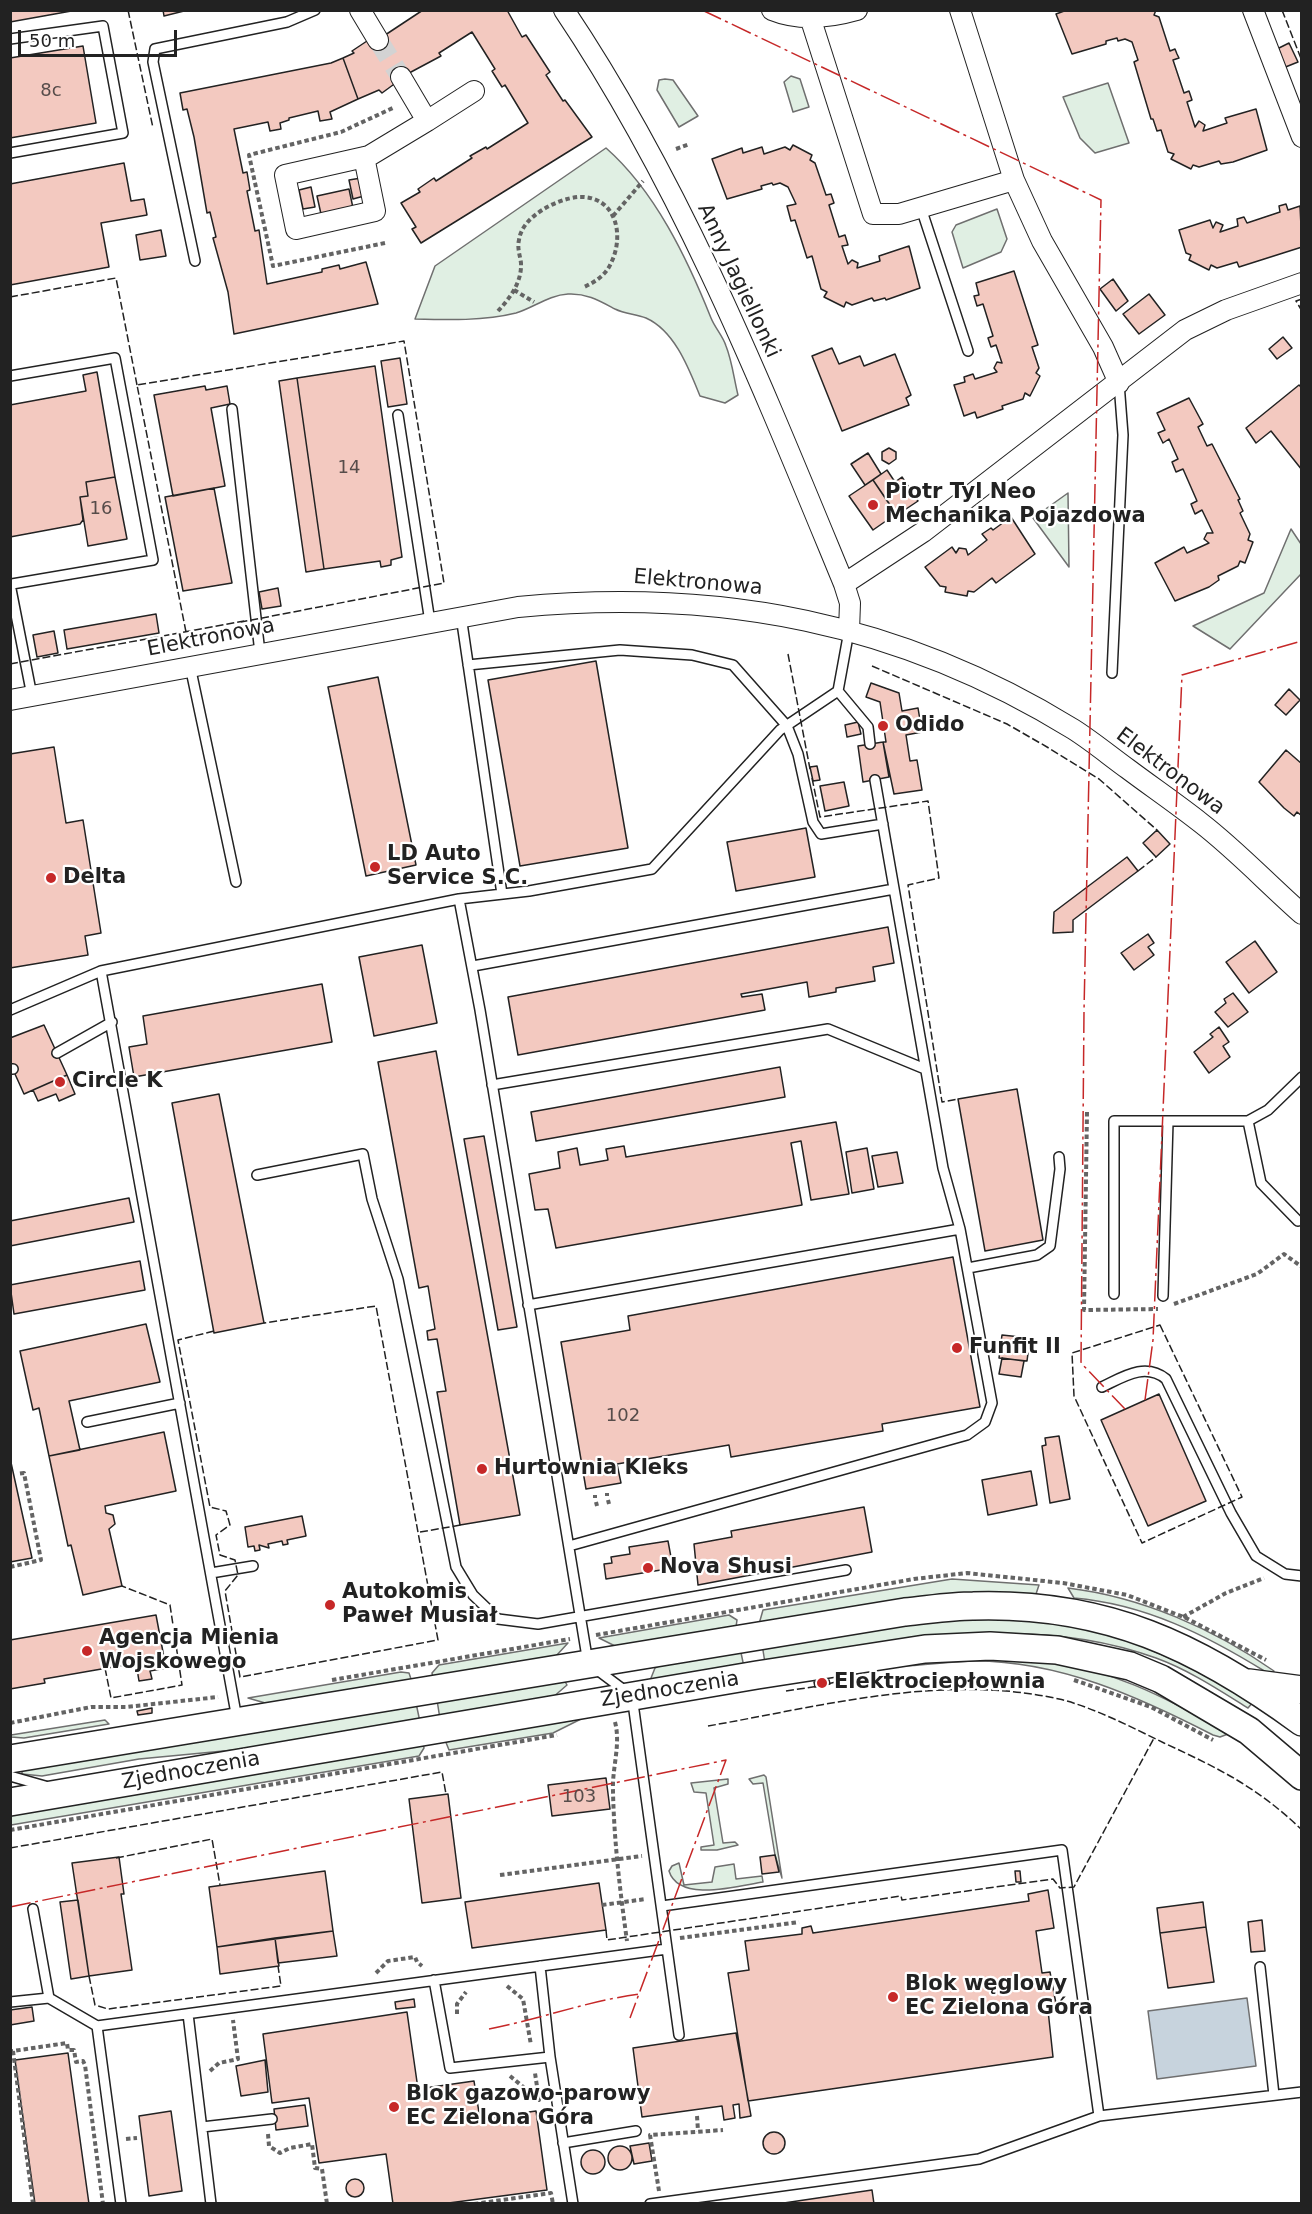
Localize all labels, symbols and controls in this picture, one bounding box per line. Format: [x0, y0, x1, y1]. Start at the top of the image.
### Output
scale bar [21, 18, 180, 56]
text: 50 m [29, 30, 75, 51]
house number: 8c [40, 80, 62, 102]
street label: Anny Jagiellonki [691, 200, 785, 362]
house number: 14 [338, 457, 360, 479]
place label: Piotr Tyl Neo Mechanika Pojazdowa [885, 480, 1146, 530]
house number: 16 [90, 498, 112, 520]
marker: Piotr Tyl Neo Mechanika Pojazdowa [866, 498, 880, 512]
street label: Elektronowa [632, 565, 764, 601]
street label: Elektronowa [145, 613, 277, 663]
place label: Odido [895, 713, 965, 739]
marker: Odido [876, 719, 890, 733]
street label: Elektronowa [1111, 723, 1229, 821]
place label: LD Auto Service S.C. [387, 842, 528, 892]
marker: LD Auto Service S.C. [368, 860, 382, 874]
place label: Delta [63, 865, 126, 891]
marker: Delta [44, 871, 58, 885]
place label: Circle K [72, 1069, 162, 1095]
marker: Circle K [53, 1075, 67, 1089]
place label: Funfit II [969, 1335, 1061, 1361]
marker: Funfit II [950, 1341, 964, 1355]
house number: 102 [606, 1405, 640, 1427]
place label: Hurtownia Kleks [494, 1456, 689, 1482]
marker: Hurtownia Kleks [475, 1462, 489, 1476]
place label: Nova Shusi [660, 1555, 792, 1581]
marker: Nova Shusi [641, 1561, 655, 1575]
place label: Autokomis Paweł Musiał [342, 1580, 497, 1630]
marker: Autokomis Paweł Musiał [323, 1598, 337, 1612]
place label: Agencja Mienia Wojskowego [99, 1626, 279, 1676]
marker: Agencja Mienia Wojskowego [80, 1644, 94, 1658]
street label: Zjednoczenia [599, 1667, 741, 1713]
place label: Elektrociepłownia [834, 1670, 1045, 1696]
marker: Elektrociepłownia [815, 1676, 829, 1690]
street label: Zjednoczenia [120, 1746, 262, 1796]
house number: 103 [562, 1786, 596, 1808]
place label: Blok węglowy EC Zielona Góra [905, 1972, 1093, 2022]
marker: Blok węglowy EC Zielona Góra [886, 1990, 900, 2004]
place label: Blok gazowo-parowy EC Zielona Góra [406, 2082, 650, 2132]
marker: Blok gazowo-parowy EC Zielona Góra [387, 2100, 401, 2114]

